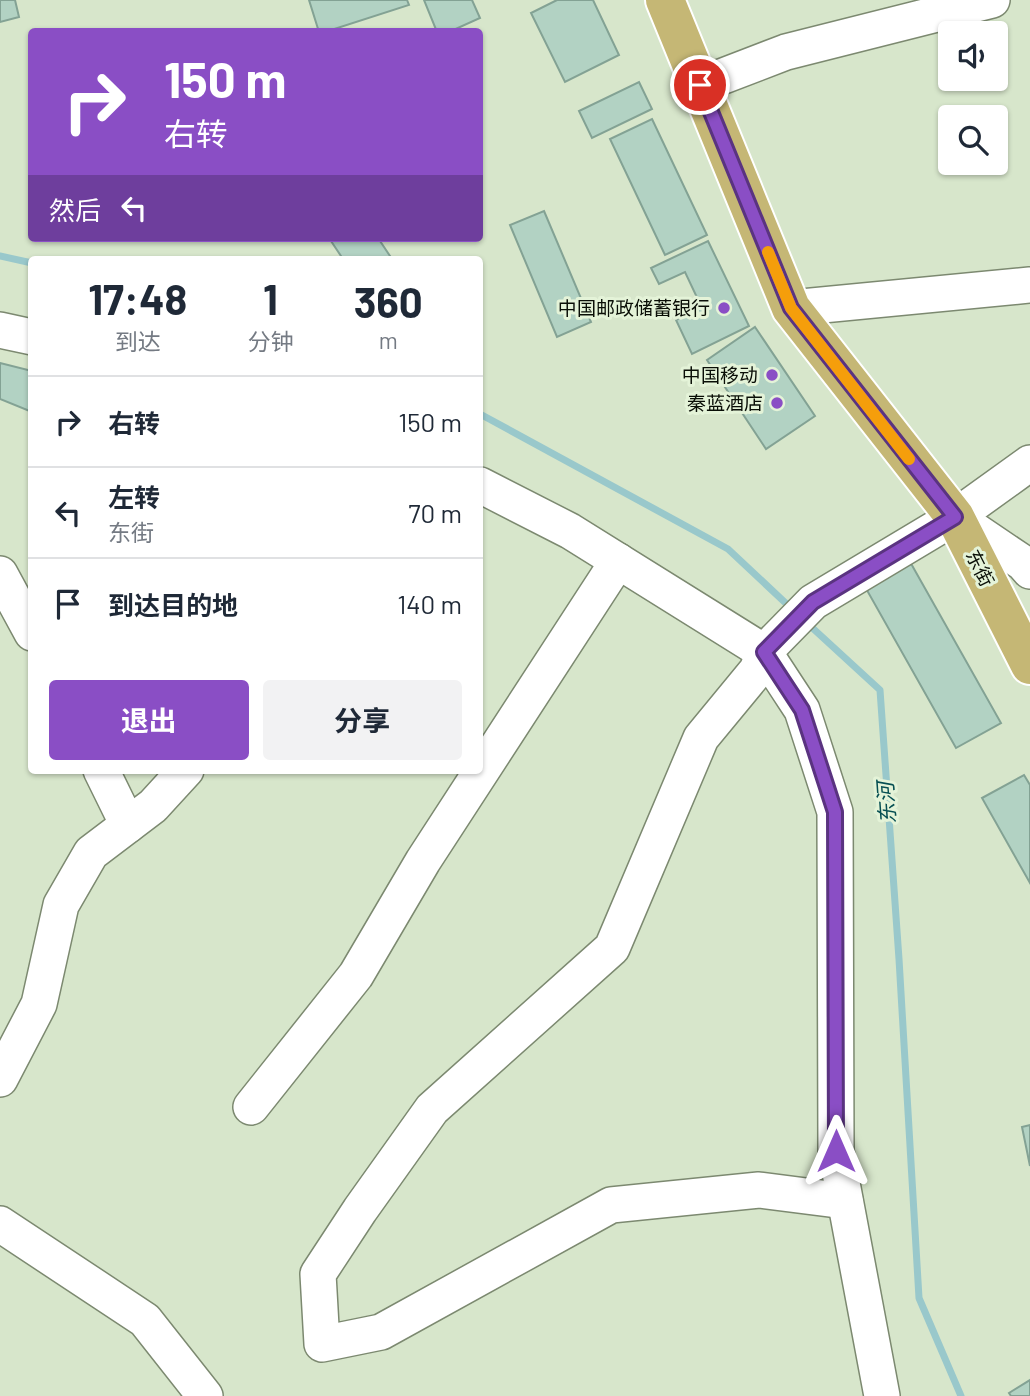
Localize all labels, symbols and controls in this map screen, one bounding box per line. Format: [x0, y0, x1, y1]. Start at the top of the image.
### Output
map controls [938, 21, 1008, 175]
button: sound [938, 21, 1008, 91]
text: 150 m [164, 49, 286, 108]
pin [670, 55, 730, 115]
icon: right [49, 56, 140, 147]
icon: arrive [681, 66, 719, 104]
button: search [938, 105, 1008, 175]
text: 右转 [164, 114, 228, 152]
icon: left [115, 189, 153, 227]
text: 然后 [49, 194, 101, 225]
text: 17:48 [88, 273, 187, 323]
text: 1 [263, 273, 278, 323]
text: 360 [354, 276, 423, 326]
place label: 中国邮政储蓄银行 [558, 296, 710, 319]
marker: 中国邮政储蓄银行 [716, 300, 732, 316]
text: m [379, 326, 398, 354]
text: 到达 [115, 327, 161, 355]
text: 分钟 [247, 327, 293, 355]
place label: 中国移动 [682, 363, 758, 386]
marker: 中国移动 [764, 367, 780, 383]
place label: 秦蓝酒店 [687, 391, 763, 414]
marker: 秦蓝酒店 [769, 395, 785, 411]
icon: right [49, 403, 87, 441]
text: 150 m [398, 406, 462, 437]
text: 右转 [108, 407, 160, 438]
text: 左转 [108, 481, 160, 512]
icon: left [49, 494, 87, 532]
text: 70 m [408, 497, 462, 528]
text: 东街 [108, 518, 154, 546]
street label: 东街 [962, 546, 999, 590]
icon: arrive [49, 585, 87, 623]
text: 140 m [397, 588, 462, 619]
text: 到达目的地 [108, 589, 238, 620]
button: 退出 [49, 680, 249, 760]
button: 分享 [263, 680, 462, 760]
water label: 东河 [871, 777, 899, 825]
position arrow [799, 1114, 873, 1188]

